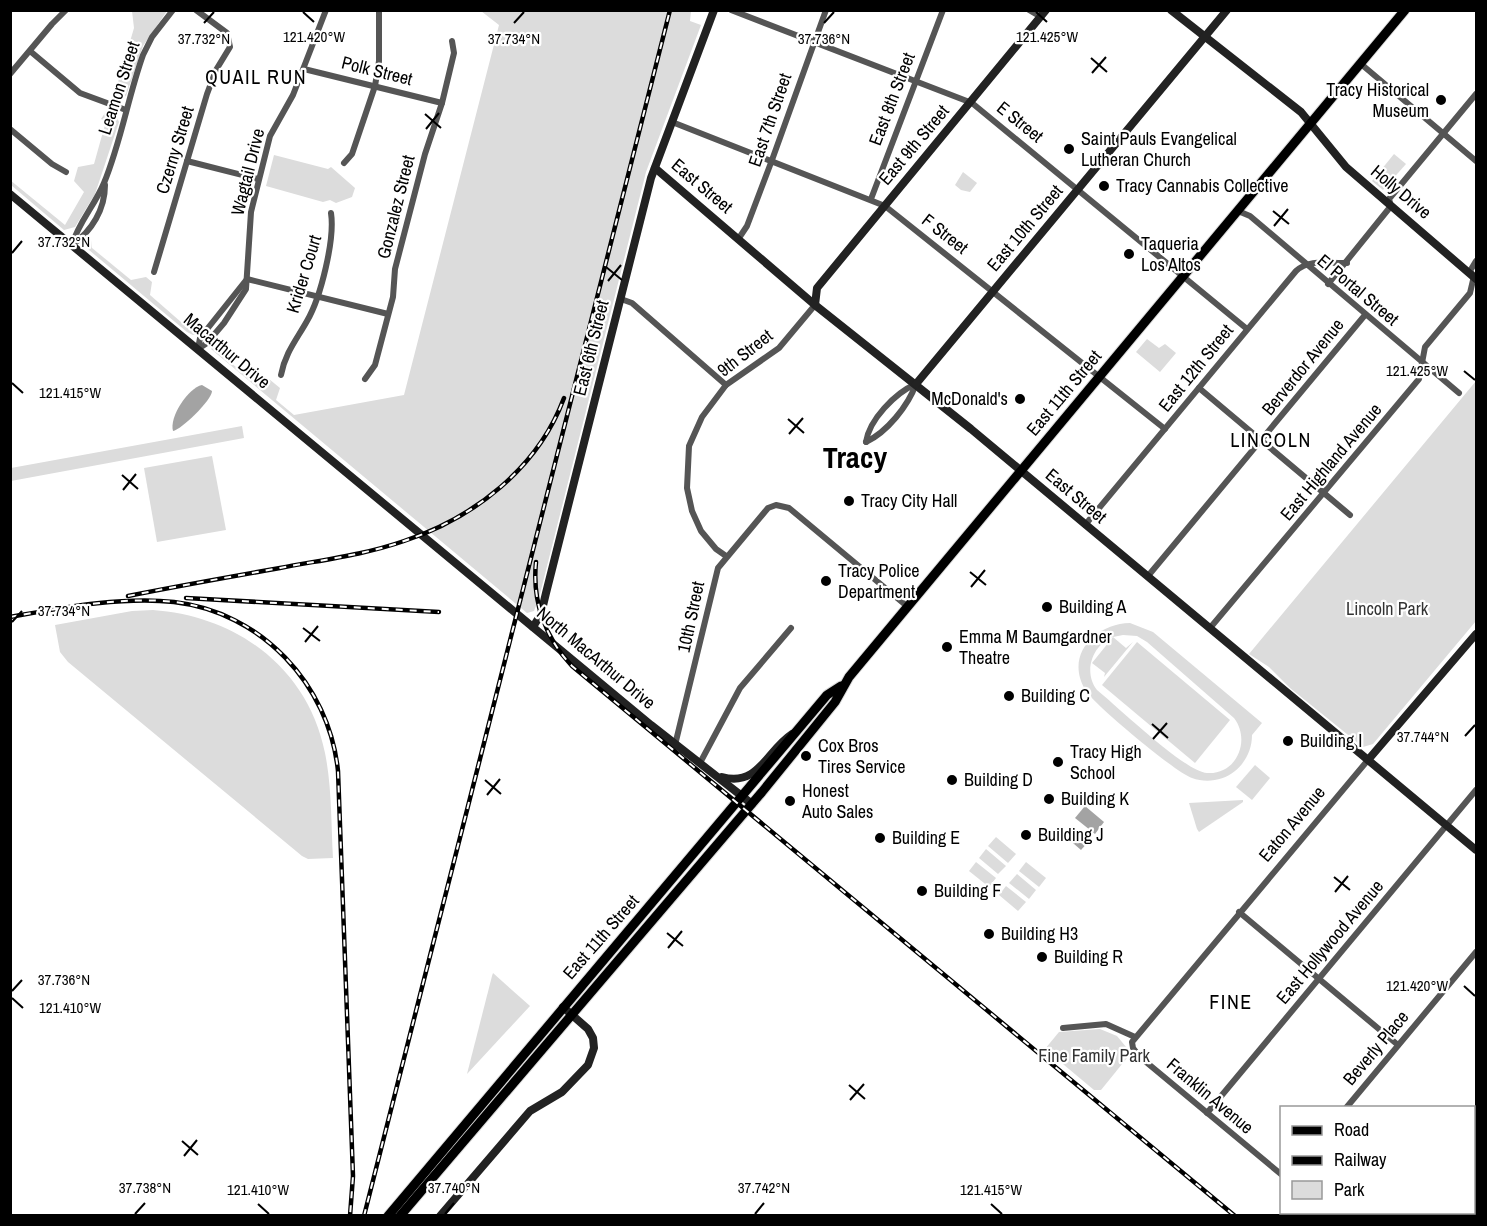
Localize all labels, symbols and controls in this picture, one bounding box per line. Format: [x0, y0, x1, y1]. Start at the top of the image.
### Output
text: 121.420°W [283, 26, 345, 47]
text: 121.425°W [1016, 26, 1078, 47]
text: 37.732°N [178, 28, 230, 49]
text: 37.734°N [488, 28, 540, 49]
text: 37.736°N [798, 28, 850, 49]
street label: Leamon Street [92, 38, 145, 138]
street label: East 8th Street [862, 49, 921, 149]
street label: Polk Street [339, 50, 415, 91]
district label: QUAIL RUN [205, 63, 307, 90]
street label: East 7th Street [742, 70, 797, 170]
place label: Tracy Historical Museum [1326, 77, 1429, 123]
marker: Tracy Historical Museum [1434, 93, 1448, 107]
street label: E Street [992, 95, 1049, 148]
street label: East 9th Street [873, 99, 955, 190]
street label: Czerny Street [149, 103, 200, 197]
street label: Wagtail Drive [225, 126, 270, 218]
place label: Saint Pauls Evangelical Lutheran Church [1081, 126, 1237, 172]
marker: Saint Pauls Evangelical Lutheran Church [1062, 142, 1076, 156]
street label: Gonzalez Street [371, 153, 420, 261]
street label: East Street [666, 153, 738, 219]
street label: Holly Drive [1366, 159, 1437, 224]
place label: Tracy Cannabis Collective [1116, 173, 1289, 198]
street label: East 10th Street [981, 179, 1068, 276]
marker: Tracy Cannabis Collective [1097, 179, 1111, 193]
street label: F Street [917, 208, 974, 260]
text: 37.732°N [38, 231, 90, 252]
place label: Taqueria Los Altos [1141, 231, 1201, 277]
street label: Krider Court [280, 232, 327, 316]
marker: Taqueria Los Altos [1122, 247, 1136, 261]
street label: El Portal Street [1312, 248, 1404, 331]
street label: East 6th Street [567, 297, 614, 398]
street label: Macarthur Drive [179, 307, 276, 394]
street label: Berverdor Avenue [1256, 313, 1349, 420]
street label: East 12th Street [1153, 319, 1239, 417]
street label: 9th Street [712, 323, 778, 382]
street label: East 11th Street [1020, 345, 1107, 441]
text: 121.425°W [1386, 360, 1448, 381]
text: 121.415°W [39, 382, 101, 403]
place label: McDonald's [931, 386, 1008, 411]
marker: McDonald's [1013, 392, 1027, 406]
street label: East Highland Avenue [1274, 398, 1387, 526]
district label: LINCOLN [1230, 426, 1312, 453]
district label: Tracy [823, 437, 887, 477]
street label: East Street [1040, 463, 1112, 529]
place label: Tracy City Hall [861, 488, 957, 513]
marker: Tracy City Hall [842, 494, 856, 508]
place label: Tracy Police Department [838, 558, 920, 604]
marker: Tracy Police Department [819, 574, 833, 588]
street label: 10th Street [671, 579, 710, 655]
place label: Building A [1059, 594, 1126, 619]
park label: Lincoln Park [1346, 596, 1429, 621]
text: 37.734°N [38, 600, 90, 621]
marker: Building A [1040, 600, 1054, 614]
street label: North MacArthur Drive [532, 601, 661, 715]
place label: Emma M Baumgardner Theatre [959, 624, 1112, 670]
marker: Emma M Baumgardner Theatre [940, 640, 954, 654]
place label: Building C [1021, 683, 1090, 708]
marker: Building C [1002, 689, 1016, 703]
text: 37.744°N [1397, 726, 1449, 747]
place label: Building I [1300, 728, 1362, 753]
place label: Cox Bros Tires Service [818, 733, 905, 779]
marker: Building I [1281, 734, 1295, 748]
place label: Tracy High School [1070, 739, 1142, 785]
marker: Cox Bros Tires Service [799, 749, 813, 763]
marker: Tracy High School [1051, 755, 1065, 769]
place label: Building D [964, 767, 1033, 792]
marker: Building D [945, 773, 959, 787]
place label: Honest Auto Sales [801, 778, 873, 824]
street label: Eaton Avenue [1253, 781, 1331, 867]
place label: Building K [1061, 786, 1129, 811]
marker: Building K [1042, 792, 1056, 806]
marker: Honest Auto Sales [783, 794, 797, 808]
place label: Building J [1038, 822, 1104, 847]
place label: Building E [892, 825, 960, 850]
marker: Building J [1019, 828, 1033, 842]
marker: Building E [873, 831, 887, 845]
street label: East Hollywood Avenue [1270, 874, 1389, 1009]
place label: Building F [934, 878, 1001, 903]
marker: Building F [915, 884, 929, 898]
street label: East 11th Street [557, 889, 644, 984]
place label: Building H3 [1001, 921, 1078, 946]
marker: Building H3 [982, 927, 996, 941]
place label: Building R [1054, 944, 1123, 969]
marker: Building R [1035, 950, 1049, 964]
text: 37.736°N [38, 969, 90, 990]
text: 121.420°W [1386, 975, 1448, 996]
district label: FINE [1209, 988, 1253, 1015]
text: 121.410°W [39, 997, 101, 1018]
street label: Beverly Place [1337, 1005, 1414, 1090]
park label: Fine Family Park [1038, 1043, 1150, 1068]
street label: Franklin Avenue [1162, 1052, 1259, 1139]
legend [1280, 1106, 1475, 1214]
text: Road [1334, 1117, 1369, 1142]
text: Railway [1334, 1147, 1387, 1172]
text: 37.738°N [119, 1177, 171, 1198]
text: 37.740°N [428, 1177, 480, 1198]
text: 37.742°N [738, 1177, 790, 1198]
text: Park [1334, 1177, 1365, 1202]
text: 121.410°W [227, 1179, 289, 1200]
text: 121.415°W [960, 1179, 1022, 1200]

